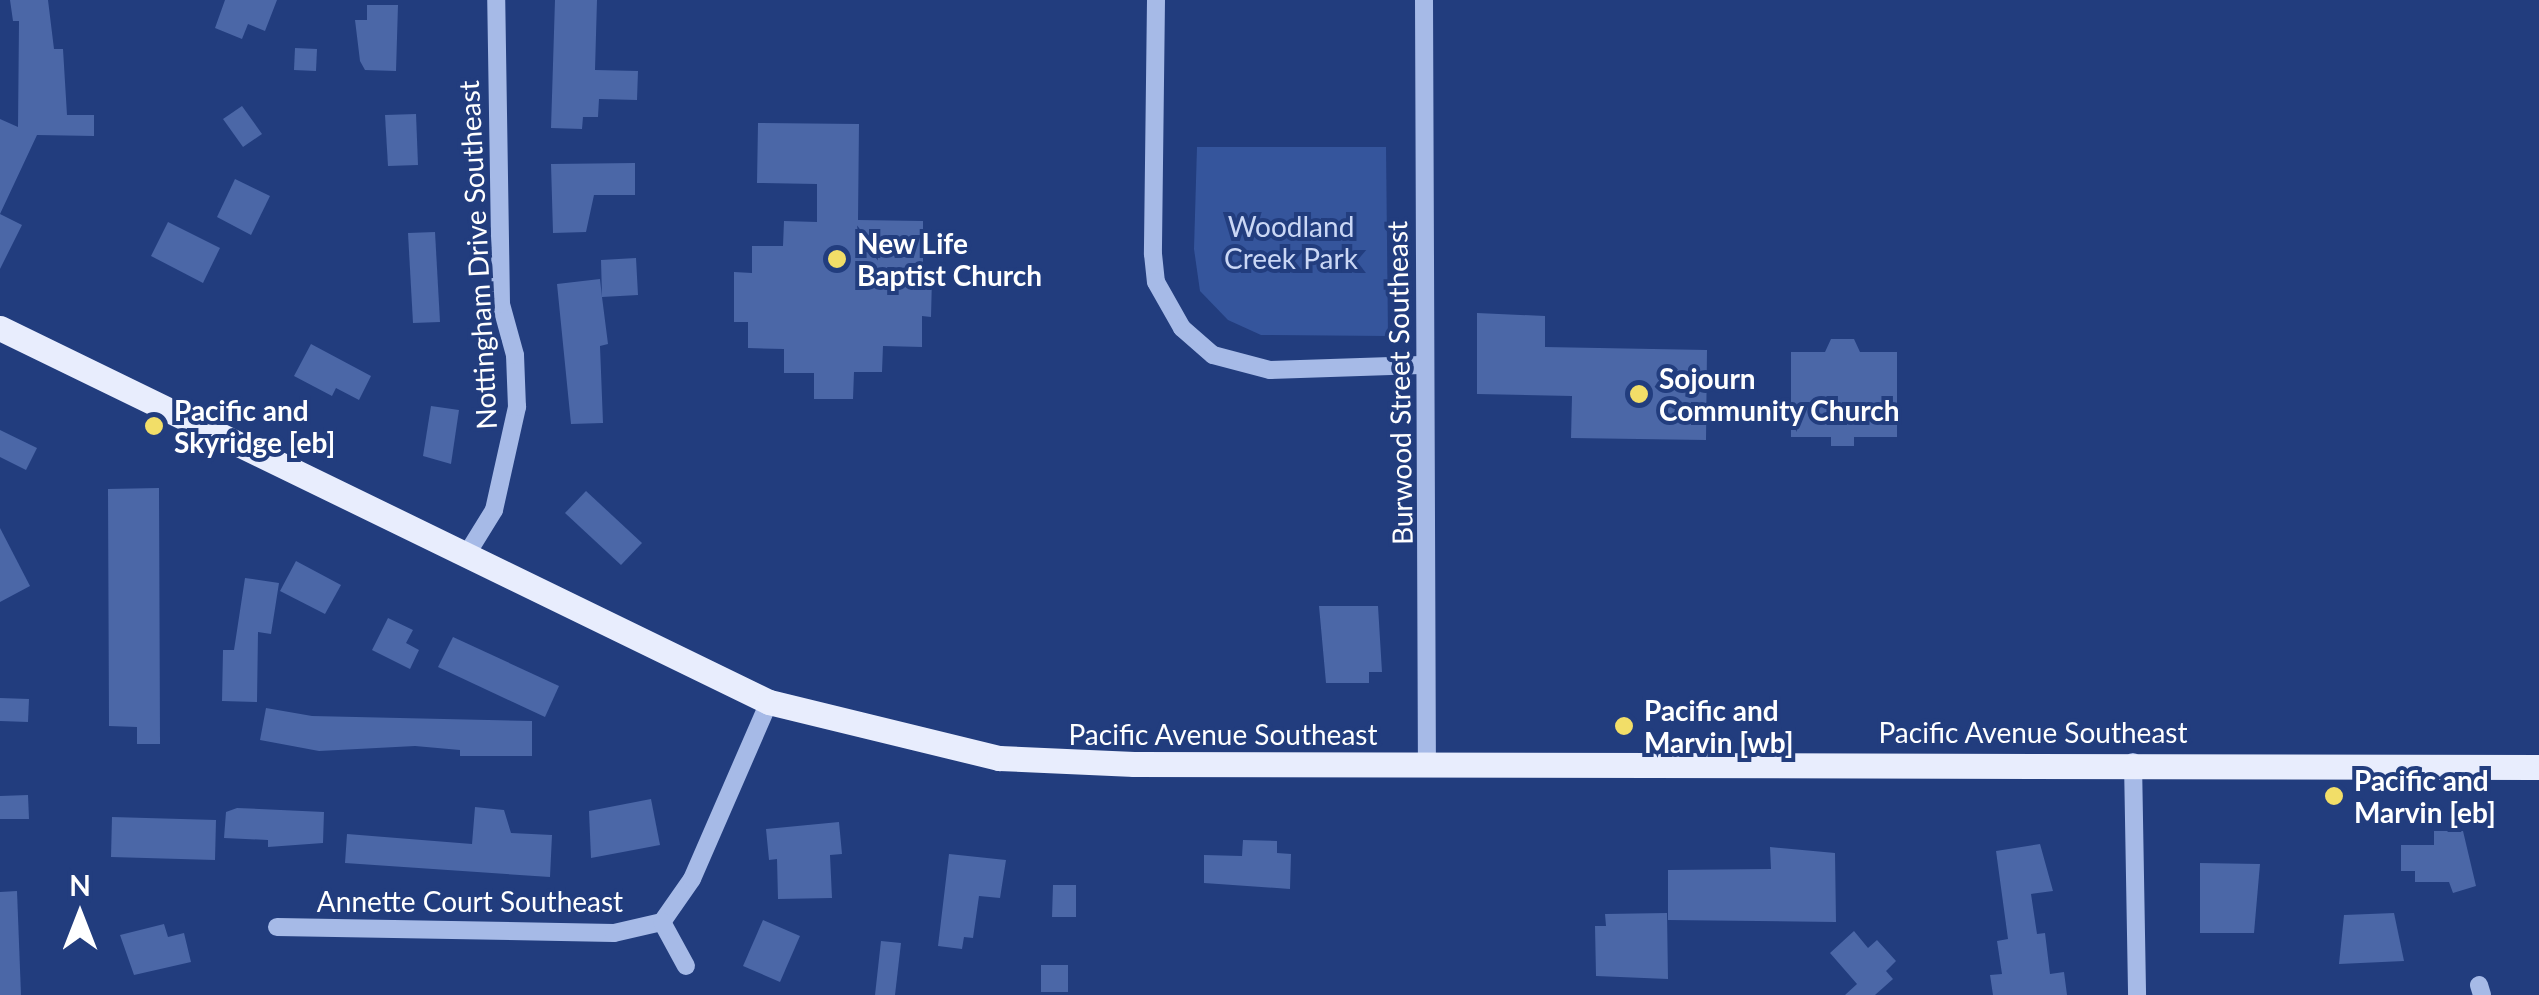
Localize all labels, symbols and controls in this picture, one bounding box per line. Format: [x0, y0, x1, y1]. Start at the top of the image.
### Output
street label: Nottingham Drive Southeast [451, 80, 503, 430]
park label: Woodland Creek Park [1224, 209, 1358, 275]
street label: Burwood Street Southeast [1379, 221, 1419, 545]
place label: New Life Baptist Church [857, 226, 1042, 292]
marker: New Life Baptist Church [826, 248, 848, 270]
place label: Sojourn Community Church [1659, 361, 1900, 427]
marker: Sojourn Community Church [1628, 383, 1650, 405]
place label: Pacific and Skyridge [eb] [174, 393, 335, 459]
marker: Pacific and Skyridge [eb] [143, 415, 165, 437]
place label: Pacific and Marvin [wb] [1644, 693, 1794, 759]
marker: Pacific and Marvin [wb] [1613, 715, 1635, 737]
street label: Pacific Avenue Southeast [1878, 715, 2188, 749]
street label: Pacific Avenue Southeast [1068, 717, 1378, 751]
place label: Pacific and Marvin [eb] [2354, 763, 2496, 829]
marker: Pacific and Marvin [eb] [2323, 785, 2345, 807]
north arrow [30, 865, 130, 965]
text: N [69, 868, 91, 902]
street label: Annette Court Southeast [317, 884, 623, 918]

